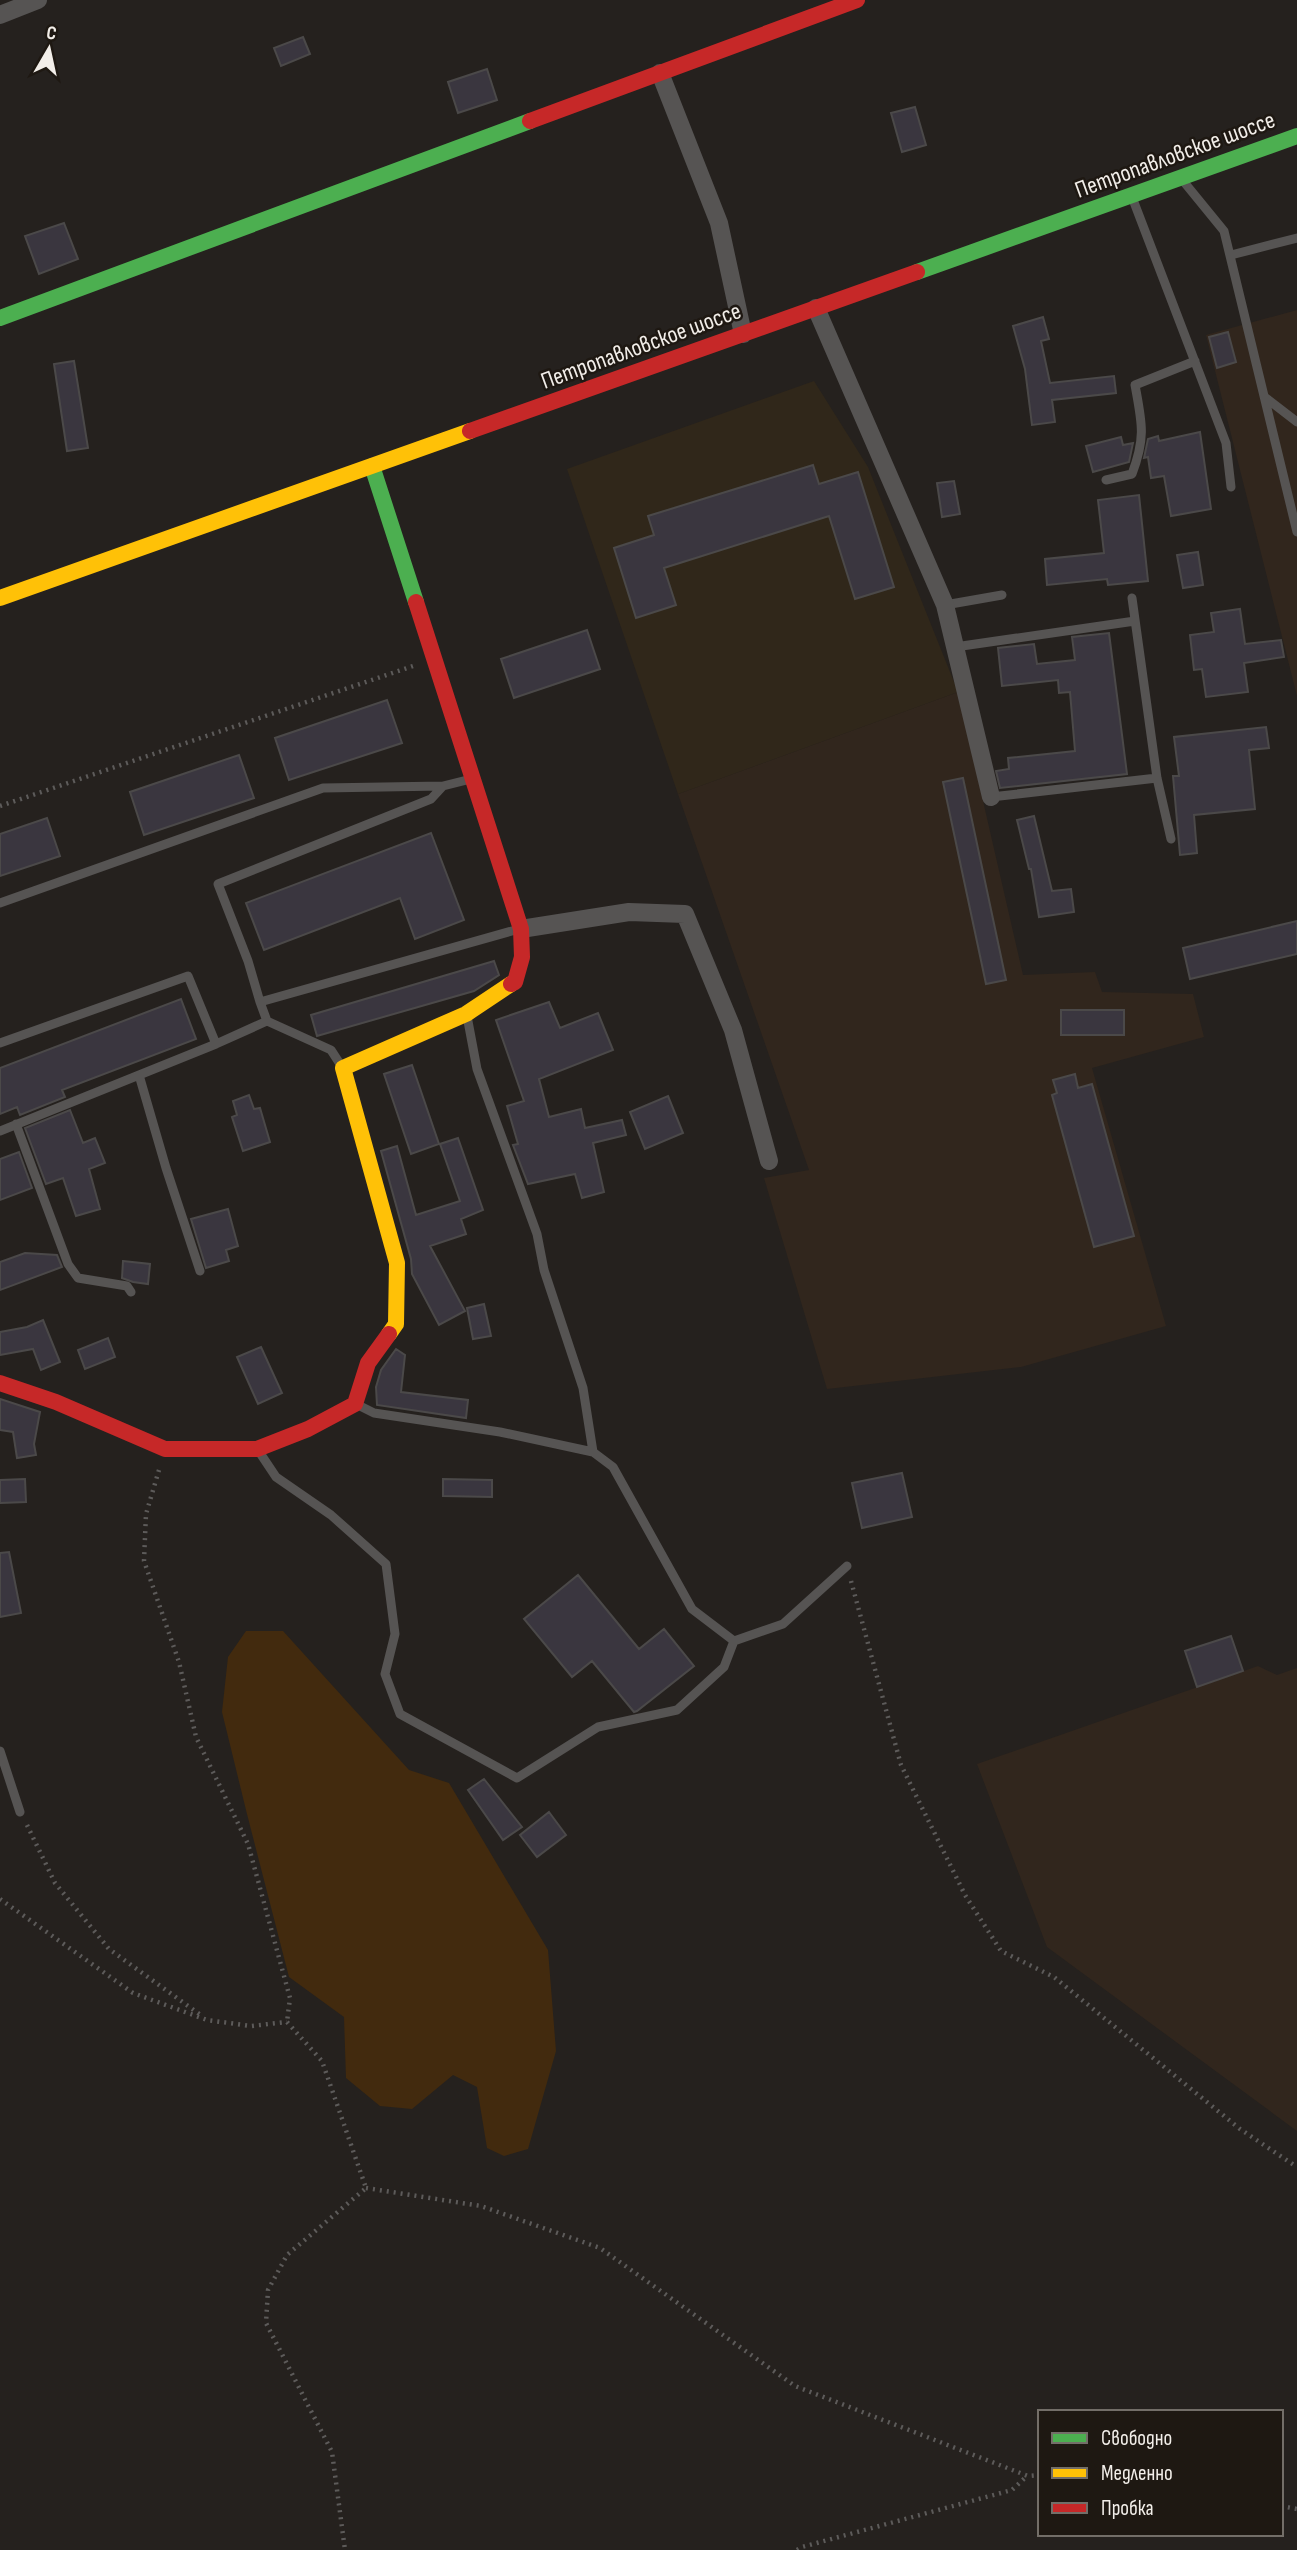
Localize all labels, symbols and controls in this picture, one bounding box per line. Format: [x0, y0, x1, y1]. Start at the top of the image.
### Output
north arrow [14, 14, 84, 84]
text: С [45, 22, 58, 46]
street label: Петропавловское шоссе [1071, 105, 1279, 205]
street label: Петропавловское шоссе [537, 296, 745, 396]
legend [1038, 2410, 1283, 2536]
text: Свободно [1101, 2426, 1172, 2451]
text: Медленно [1101, 2461, 1173, 2486]
text: Пробка [1101, 2496, 1154, 2521]

